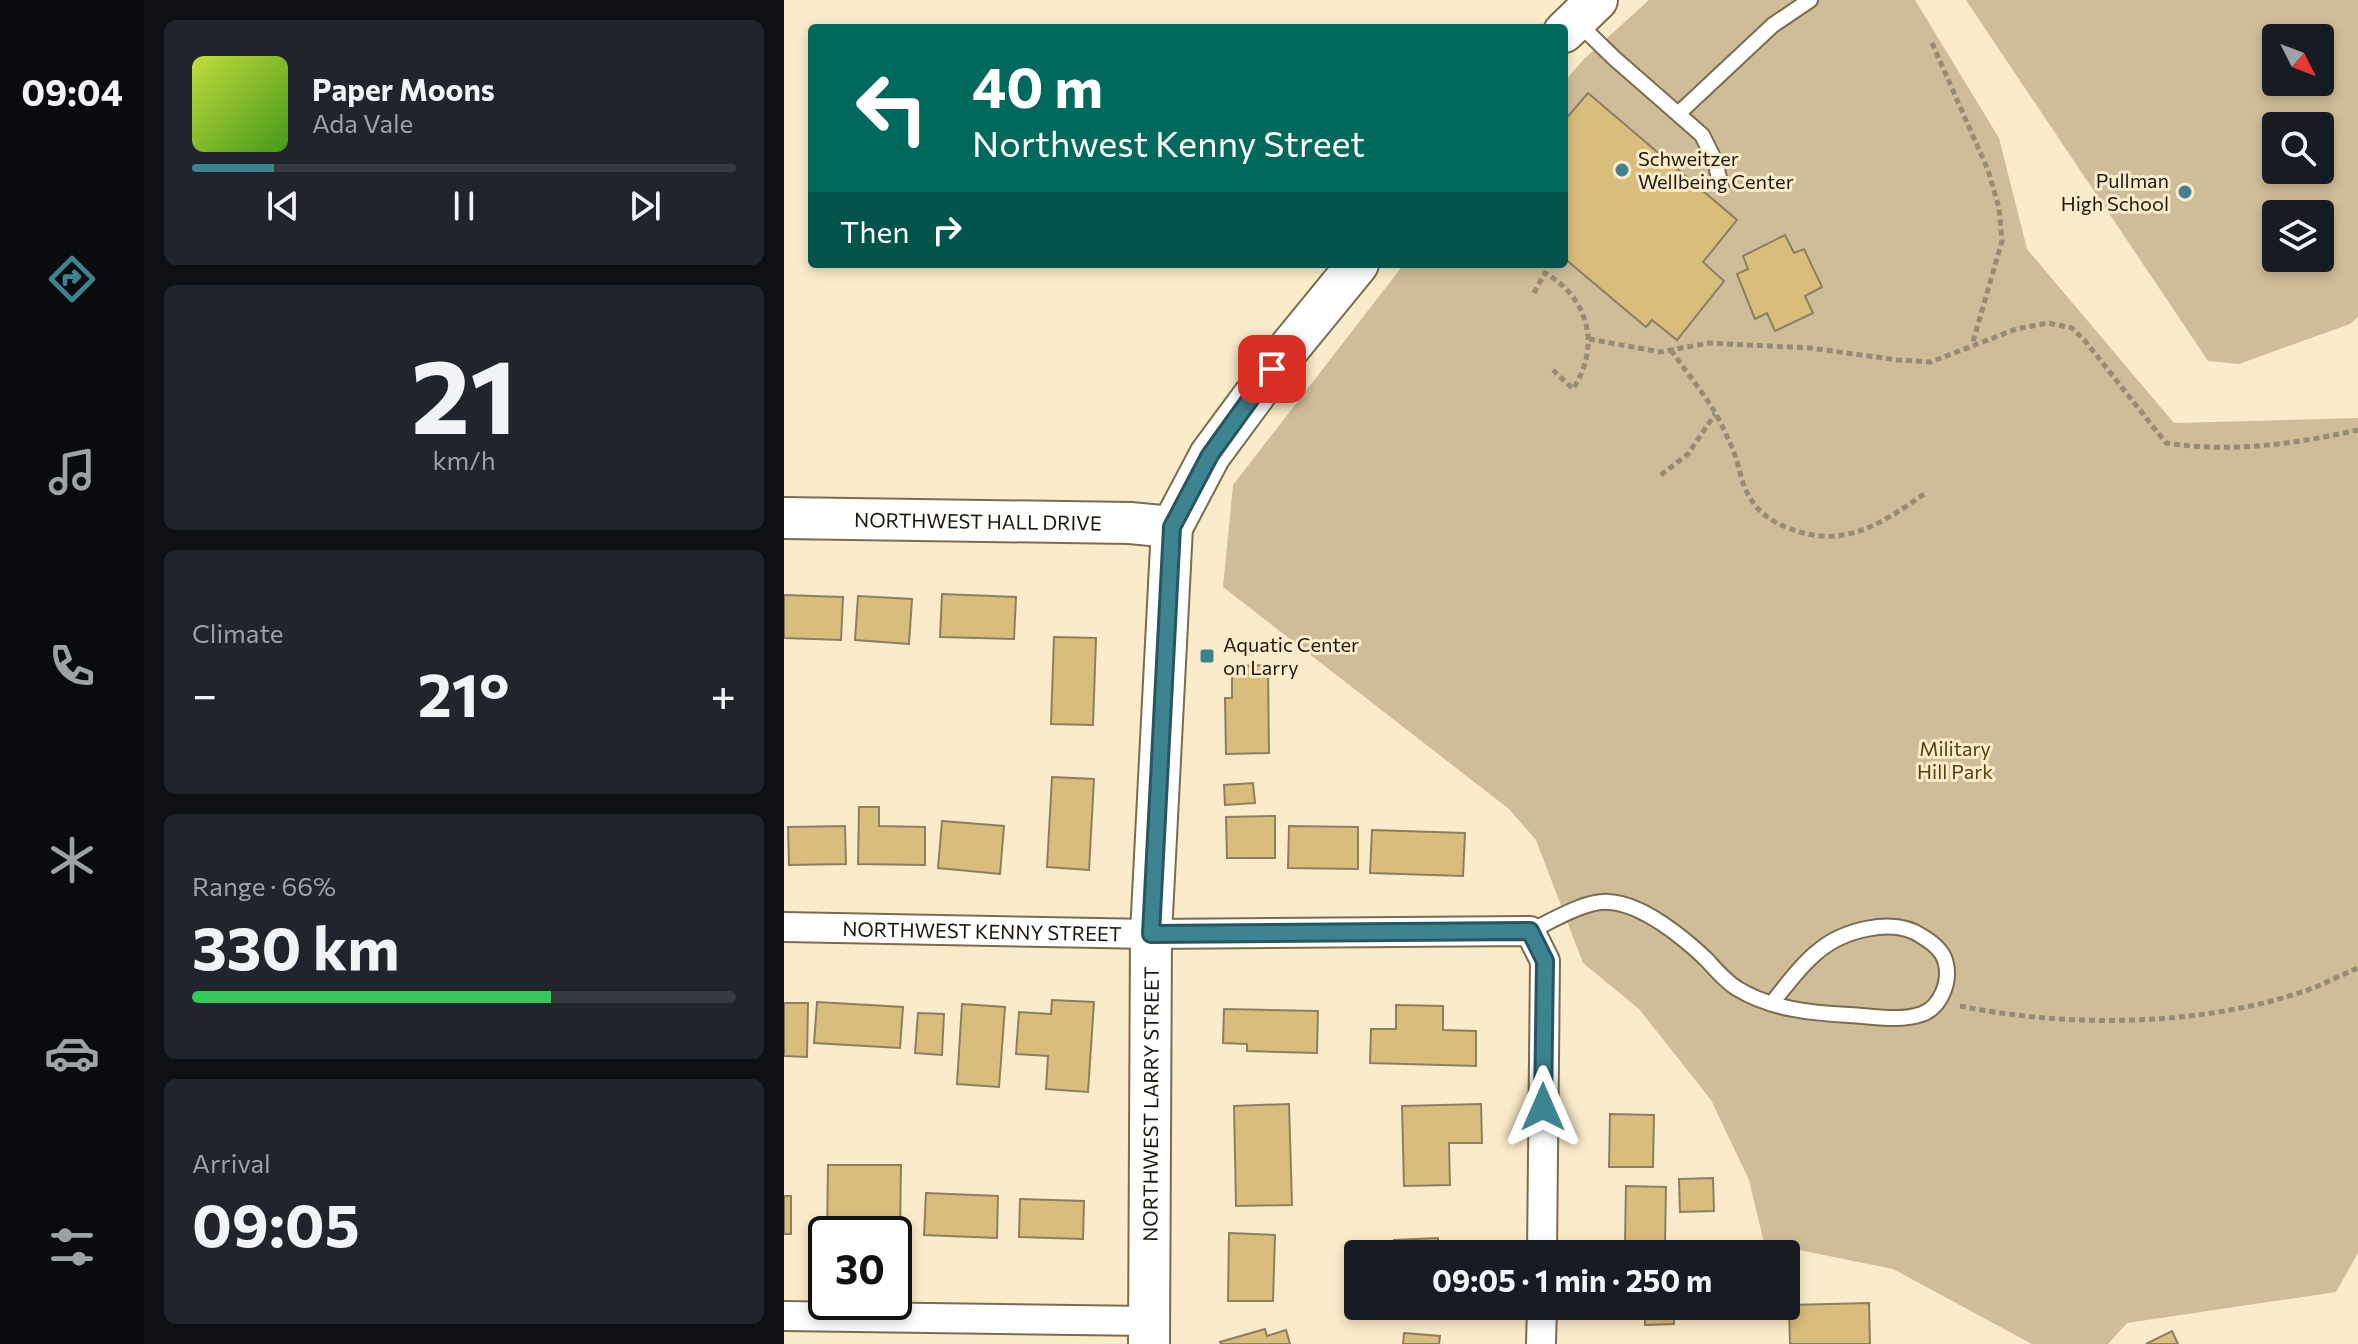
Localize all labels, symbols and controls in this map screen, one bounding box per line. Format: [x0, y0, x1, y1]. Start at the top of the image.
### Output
north arrow [2262, 24, 2334, 96]
map controls [2262, 24, 2334, 272]
text: 40 m [972, 51, 1103, 120]
icon: left [840, 56, 944, 160]
text: 09:04 [21, 69, 123, 113]
text: Paper Moons [312, 70, 495, 107]
text: Ada Vale [312, 107, 413, 138]
button: search [2262, 112, 2334, 184]
text: Northwest Kenny Street [972, 120, 1365, 164]
place label: Schweitzer Wellbeing Center [1638, 146, 1794, 193]
marker: Schweitzer Wellbeing Center [1613, 161, 1631, 179]
place label: Pullman High School [2061, 168, 2169, 215]
marker: Pullman High School [2176, 183, 2194, 201]
icon: previous [261, 184, 305, 228]
icon: pause [442, 184, 486, 228]
icon: next [623, 184, 667, 228]
button: layers [2262, 200, 2334, 272]
icon: right [925, 208, 969, 252]
text: Then [840, 212, 909, 249]
icon: directions [44, 251, 100, 307]
text: 21 [411, 328, 517, 455]
pin [1238, 335, 1306, 403]
icon: arrive [1250, 347, 1294, 391]
icon: music [44, 444, 100, 500]
text: km/h [432, 444, 496, 475]
street label: NORTHWEST HALL DRIVE [854, 507, 1102, 535]
text: Climate [192, 617, 284, 648]
place label: Aquatic Center on Larry [1223, 632, 1359, 679]
icon: phone [44, 638, 100, 694]
marker: Aquatic Center on Larry [1198, 647, 1216, 665]
text: 21° [418, 656, 510, 729]
text: − [192, 666, 217, 720]
text: + [710, 666, 736, 720]
park label: Military Hill Park [1917, 736, 1993, 783]
icon: climate [44, 832, 100, 888]
text: Range · 66% [192, 870, 336, 901]
text: 330 km [192, 909, 400, 982]
street label: NORTHWEST KENNY STREET [842, 916, 1122, 945]
street label: NORTHWEST LARRY STREET [1137, 966, 1163, 1242]
icon: car [44, 1025, 100, 1081]
position arrow [1501, 1065, 1585, 1149]
text: Arrival [192, 1147, 271, 1178]
text: 09:05 [192, 1186, 360, 1259]
speed limit sign: 30 [808, 1216, 912, 1320]
icon: filters [44, 1219, 100, 1275]
text: 09:05 · 1 min · 250 m [1432, 1261, 1712, 1298]

